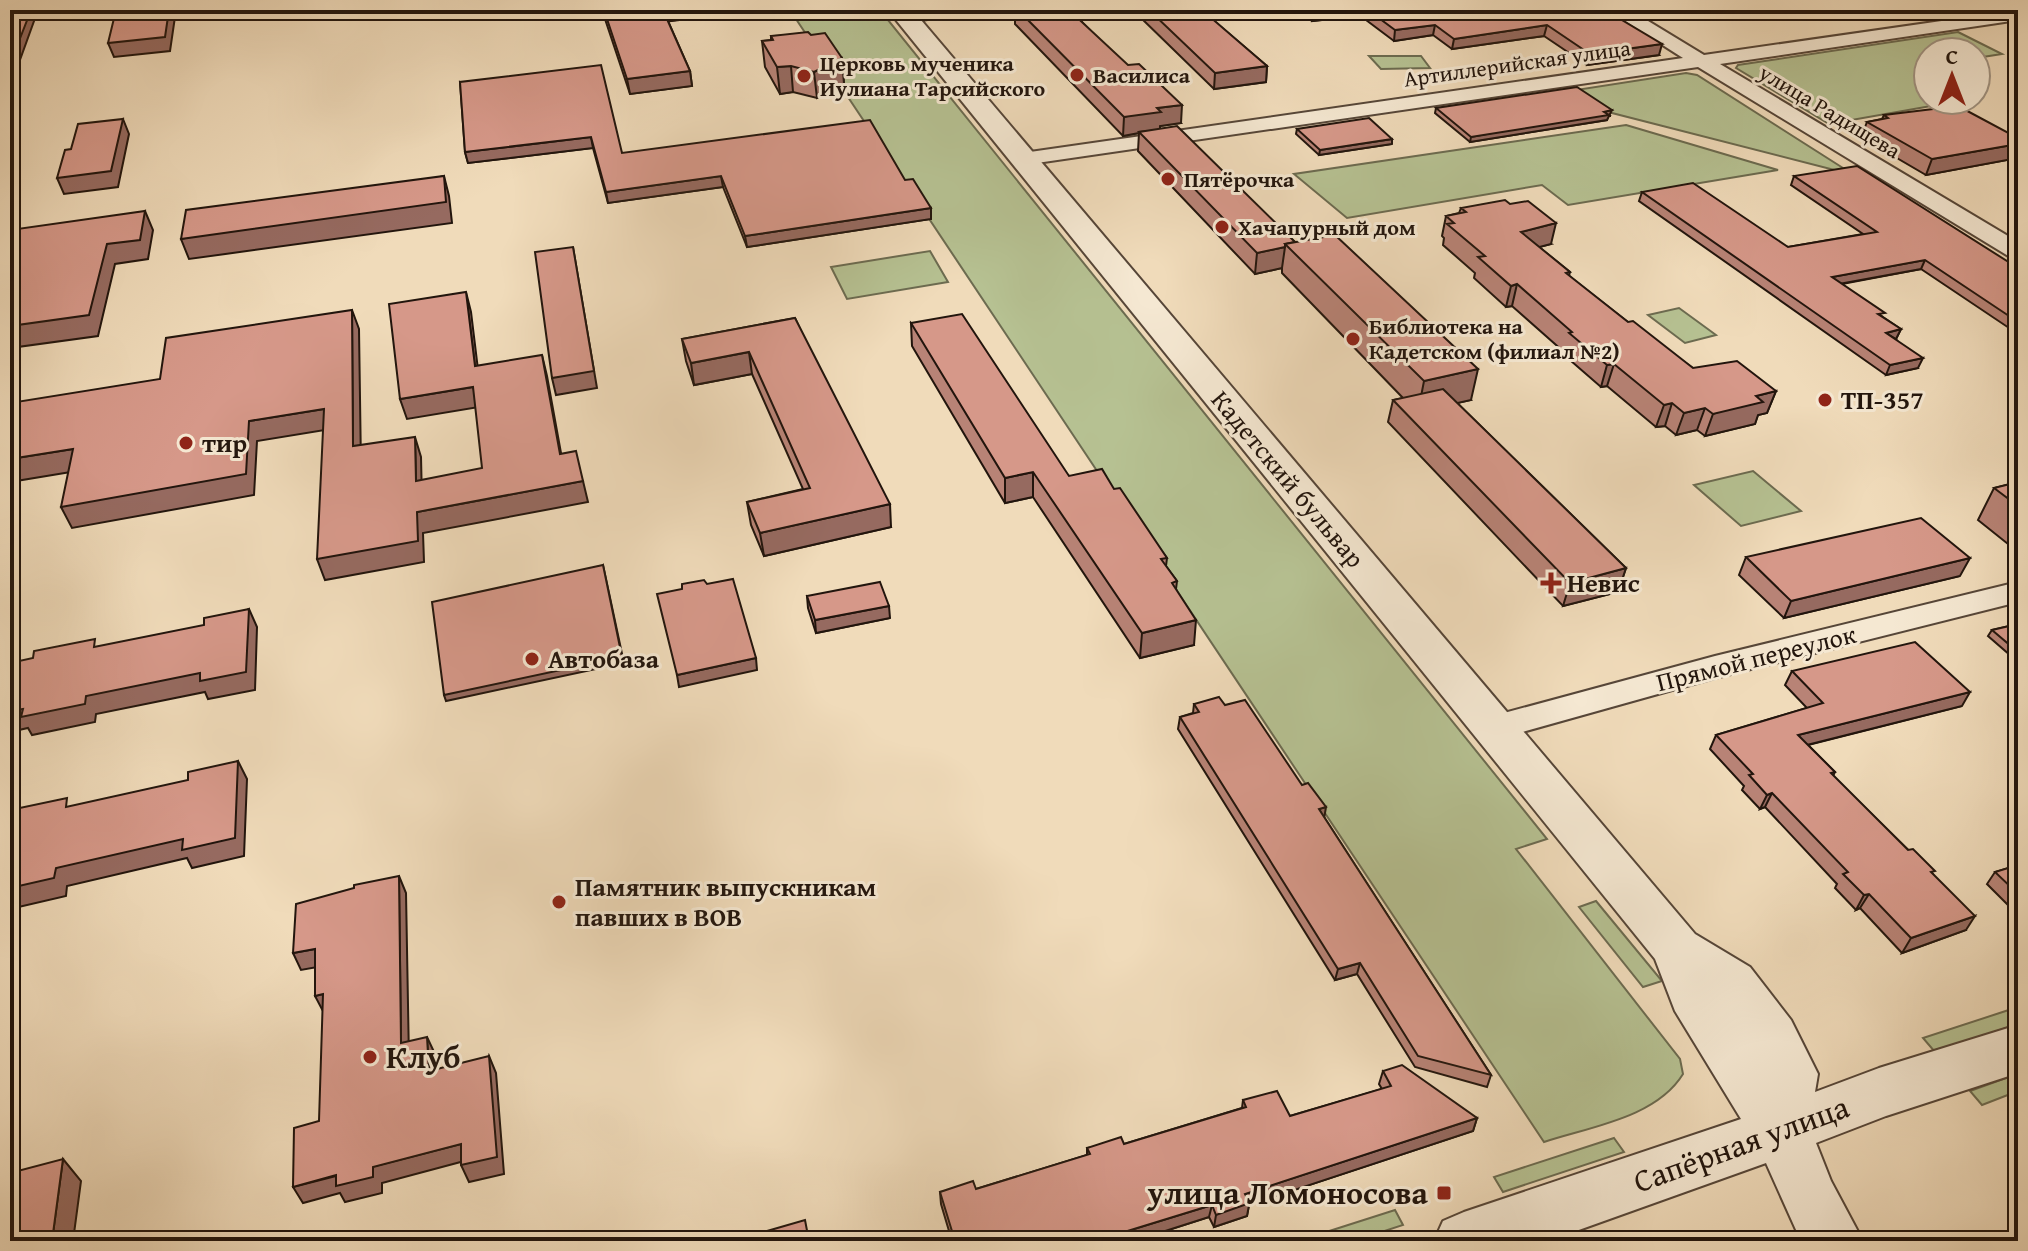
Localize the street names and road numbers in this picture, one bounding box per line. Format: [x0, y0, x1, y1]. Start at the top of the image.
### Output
street label: Артиллерийская улица [1402, 31, 1633, 95]
street label: улица Радищева [1752, 56, 1907, 166]
street label: Кадетский бульвар [1202, 381, 1374, 576]
street label: Прямой переулок [1652, 614, 1860, 701]
street label: Сапёрная улица [1626, 1082, 1856, 1204]

